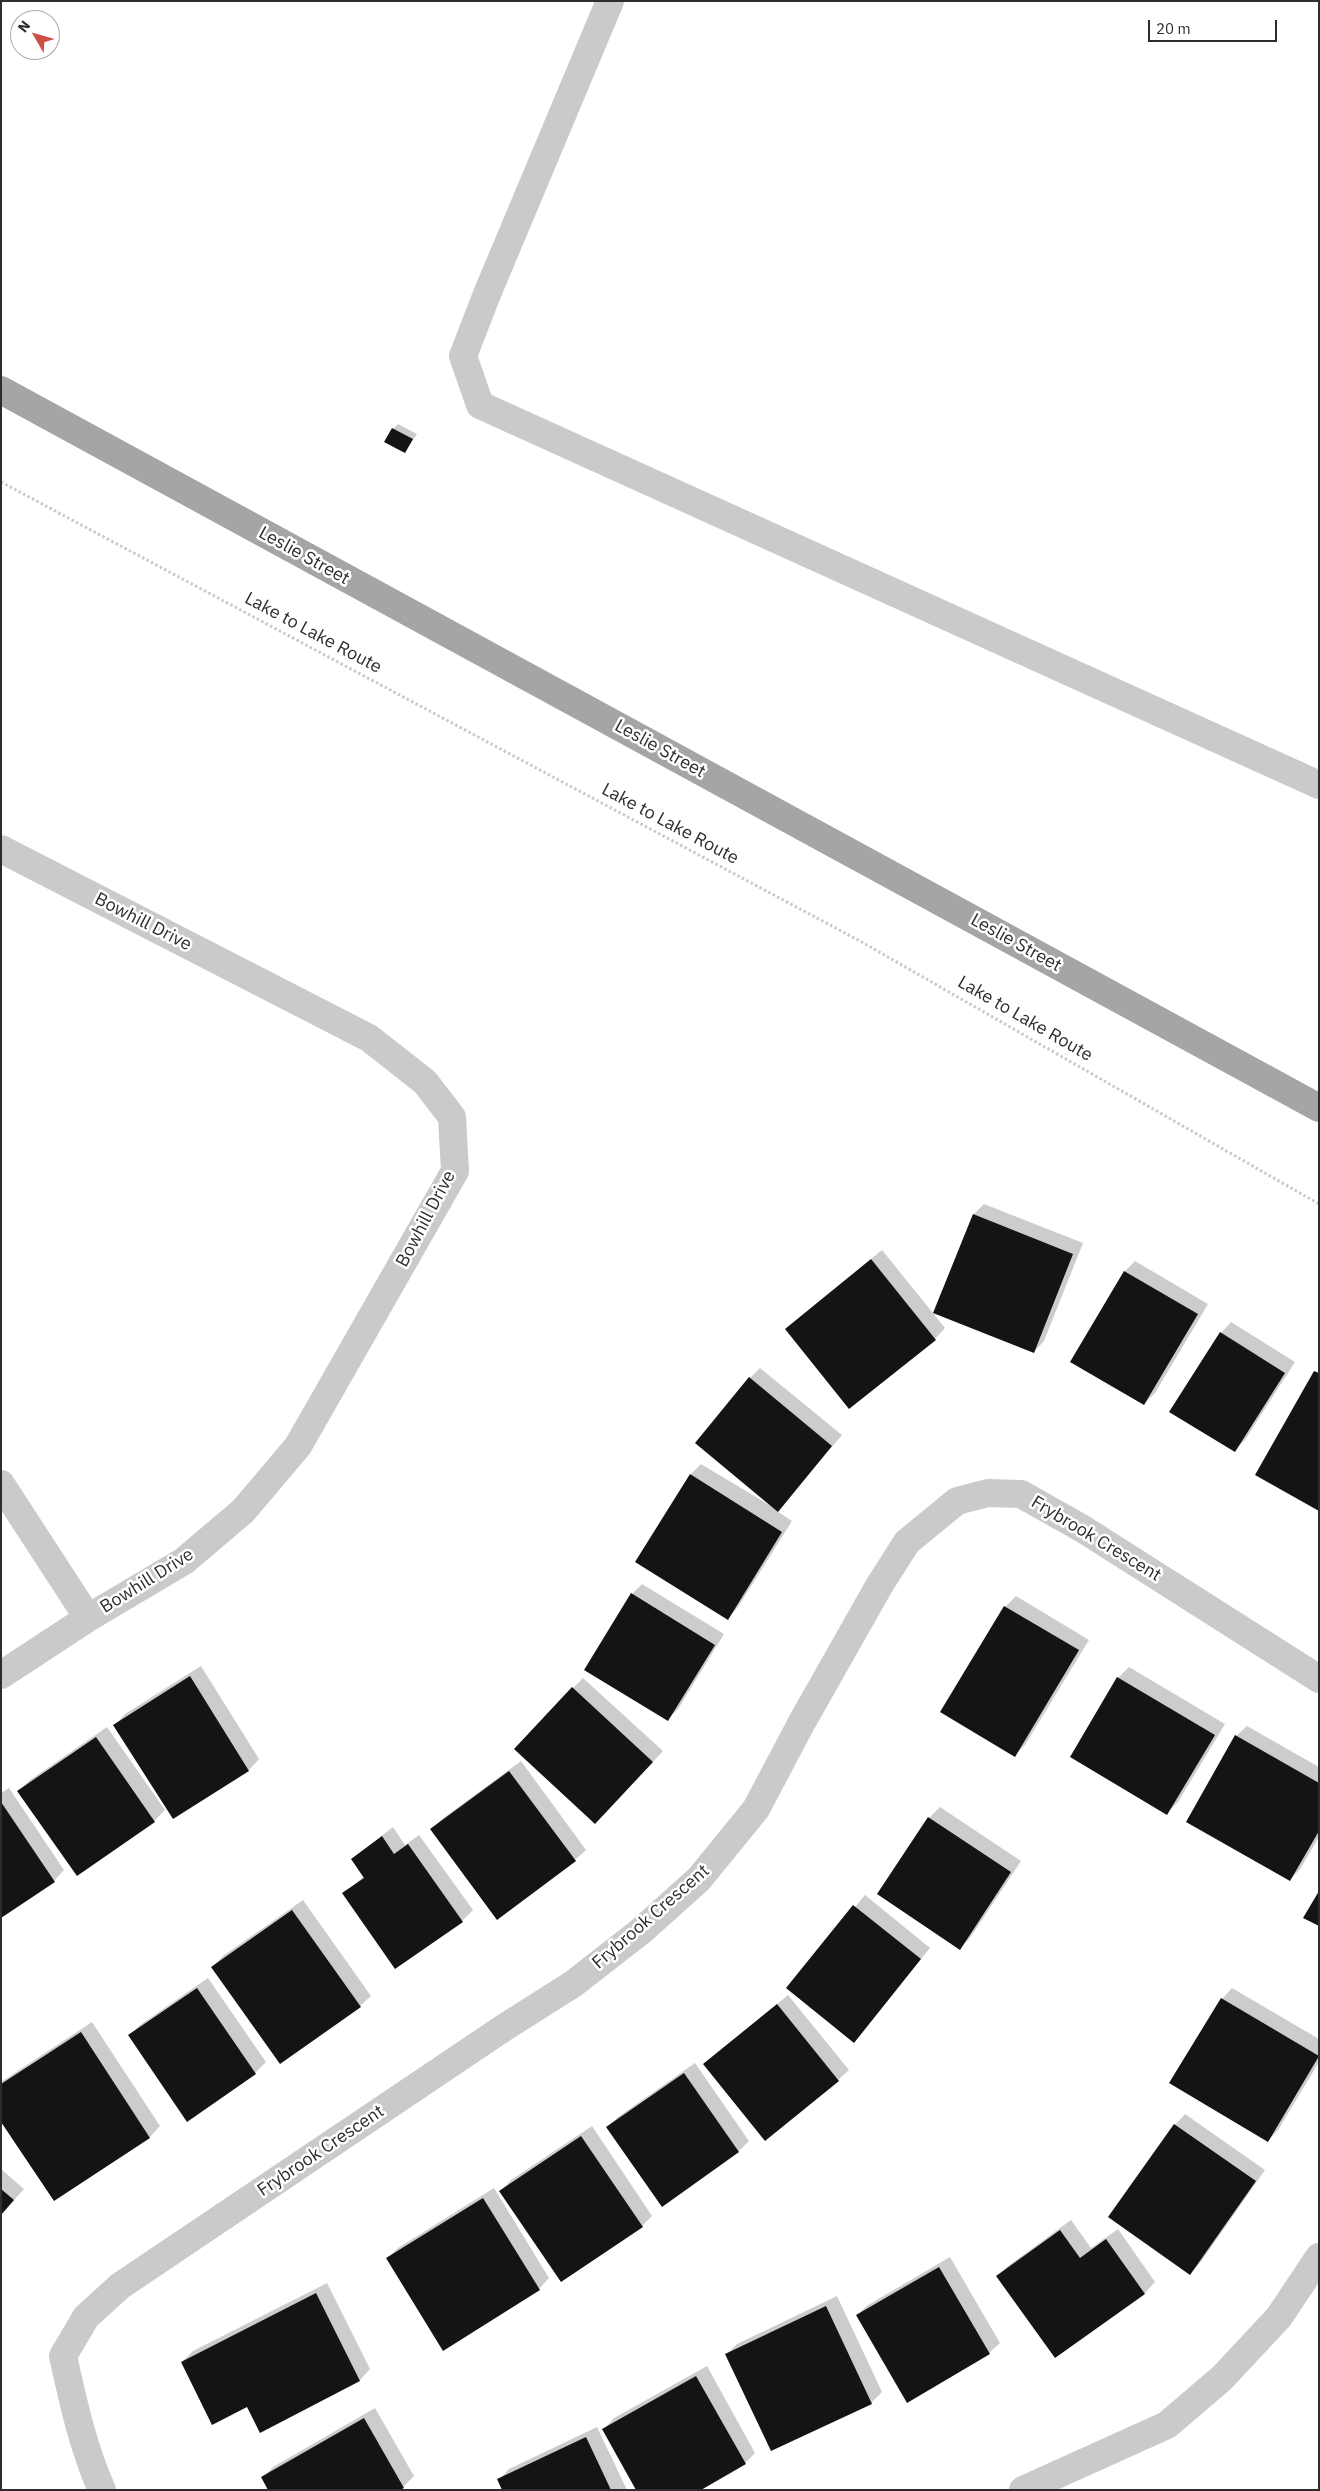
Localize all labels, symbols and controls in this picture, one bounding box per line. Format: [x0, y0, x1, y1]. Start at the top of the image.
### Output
north arrow [10, 10, 60, 60]
scale bar [1150, 10, 1279, 42]
text: N [14, 17, 34, 36]
text: 20 m [1156, 19, 1191, 38]
street label: Leslie Street [255, 522, 353, 590]
street label: Lake to Lake Route [241, 588, 385, 678]
street label: Leslie Street [611, 715, 709, 783]
street label: Lake to Lake Route [598, 779, 742, 869]
street label: Bowhill Drive [91, 888, 195, 956]
street label: Leslie Street [967, 909, 1065, 977]
street label: Lake to Lake Route [954, 972, 1096, 1066]
street label: Bowhill Drive [392, 1167, 460, 1271]
street label: Frybrook Crescent [1027, 1492, 1165, 1586]
street label: Bowhill Drive [96, 1544, 198, 1618]
street label: Frybrook Crescent [588, 1860, 714, 1974]
street label: Frybrook Crescent [254, 2101, 388, 2201]

